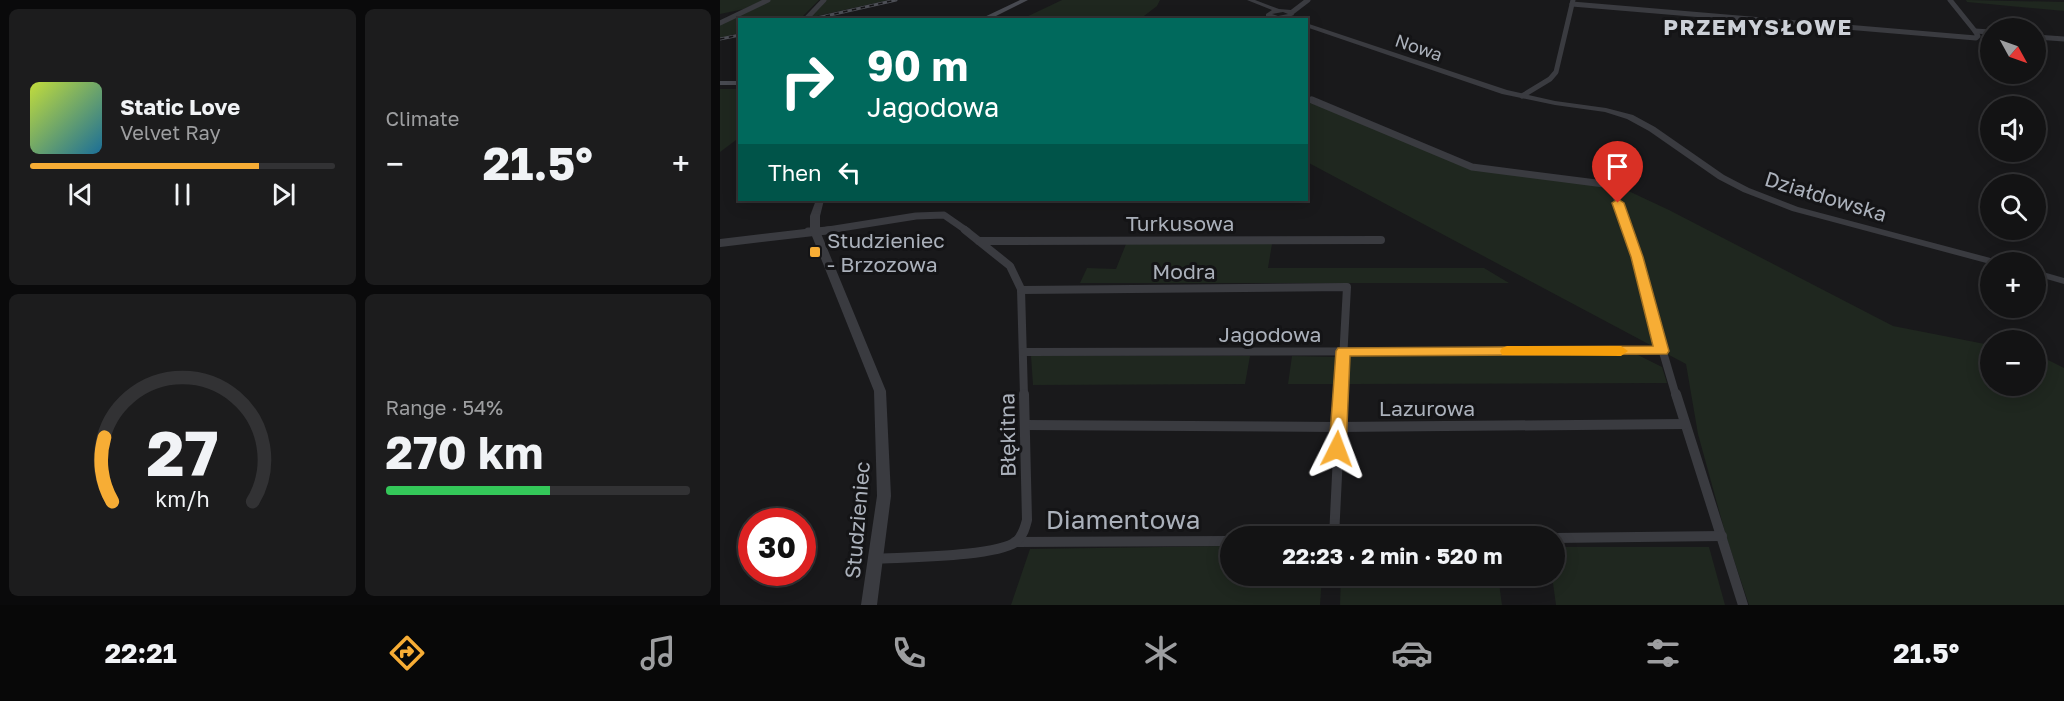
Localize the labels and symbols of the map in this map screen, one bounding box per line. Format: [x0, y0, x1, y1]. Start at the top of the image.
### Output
district label: PRZEMYSŁOWE [1663, 13, 1853, 40]
north arrow [1980, 18, 2046, 84]
street label: Nowa [1392, 29, 1446, 65]
pin [1592, 141, 1643, 203]
street label: Działdowska [1762, 165, 1890, 227]
street label: Turkusowa [1126, 210, 1234, 236]
place label: Studzieniec - Brzozowa [827, 227, 945, 277]
marker: Studzieniec - Brzozowa [808, 245, 822, 259]
street label: Modra [1152, 258, 1216, 284]
street label: Jagodowa [1219, 321, 1321, 347]
street label: Błękitna [993, 393, 1021, 477]
street label: Lazurowa [1379, 395, 1475, 421]
position arrow [1305, 417, 1369, 481]
street label: Studzieniec [839, 460, 875, 580]
street label: Diamentowa [1046, 504, 1200, 535]
speed limit sign: 30 [738, 508, 816, 586]

